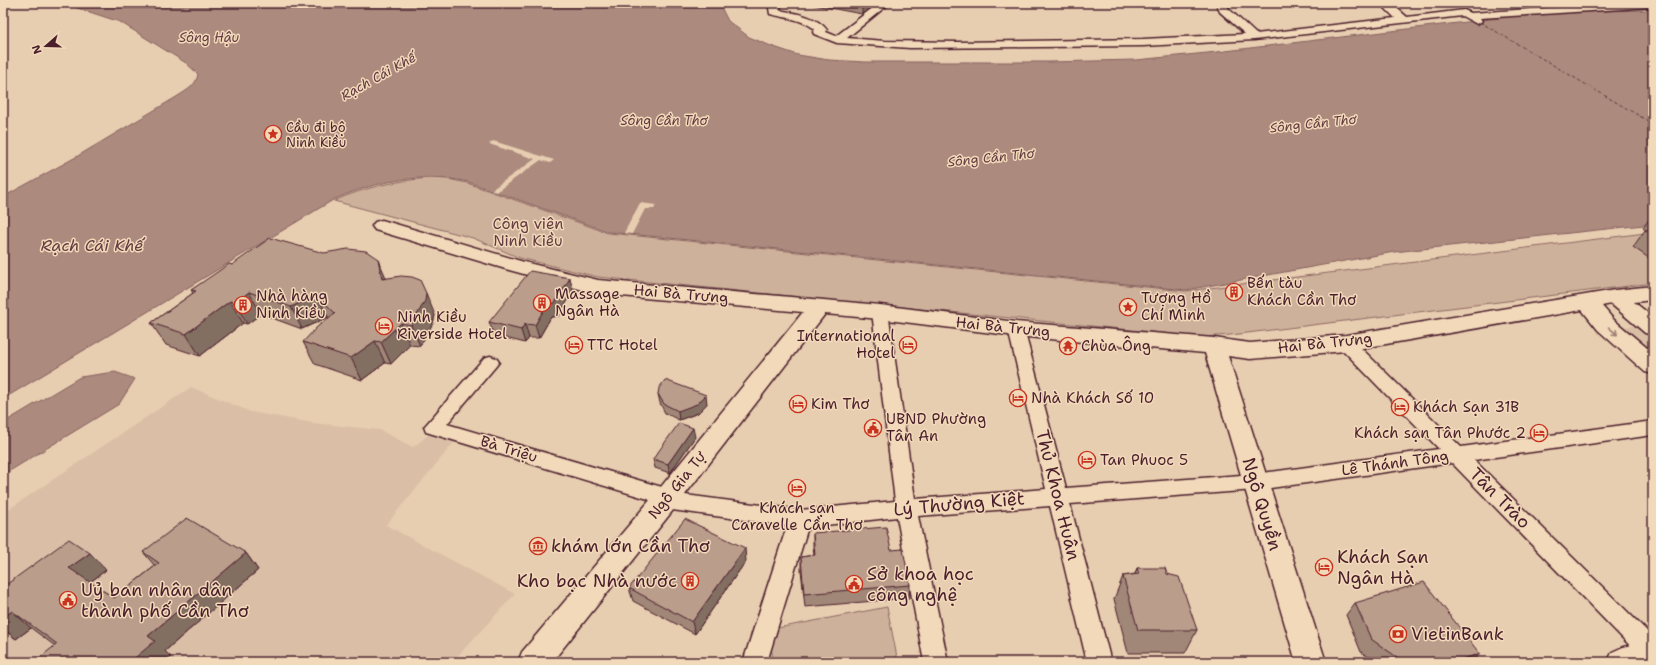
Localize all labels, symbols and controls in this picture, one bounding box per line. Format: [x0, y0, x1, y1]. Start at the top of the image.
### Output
north arrow [26, 26, 66, 66]
water label: Sông Hậu [179, 29, 240, 46]
text: N [28, 42, 46, 56]
water label: Rạch Cái Khế [338, 47, 421, 104]
water label: Sông Cần Thơ [1269, 110, 1358, 137]
water label: Sông Cần Thơ [620, 112, 709, 129]
place label: Cầu đi bộ Ninh Kiều [286, 119, 346, 151]
place icon: Cầu đi bộ Ninh Kiều [263, 124, 283, 144]
water label: Sông Cần Thơ [947, 144, 1036, 171]
park label: Công viên Ninh Kiều [493, 214, 563, 251]
water label: Rạch Cái Khế [41, 235, 146, 256]
place label: Bến tàu Khách Cần Thơ [1247, 273, 1357, 310]
street label: Hai Bà Trưng [633, 280, 729, 308]
building icon: Bến tàu Khách Cần Thơ [1224, 282, 1244, 302]
place label: Massage Ngân Hà [555, 284, 620, 321]
place label: Nhà hàng Ninh Kiều [256, 286, 328, 323]
place label: Tượng Hồ Chí Minh [1141, 288, 1211, 325]
building icon: Massage Ngân Hà [532, 293, 552, 313]
building icon: Nhà hàng Ninh Kiều [233, 295, 253, 315]
place icon: Tượng Hồ Chí Minh [1118, 297, 1138, 317]
place label: Ninh Kiều Riverside Hotel [397, 307, 507, 344]
street label: Hai Bà Trưng [955, 312, 1051, 342]
hotel icon: Ninh Kiều Riverside Hotel [374, 316, 394, 336]
place label: International Hotel [797, 326, 895, 363]
one-way arrow [1607, 327, 1618, 336]
street label: Hai Bà Trưng [1277, 328, 1373, 358]
hotel icon: TTC Hotel [564, 335, 584, 355]
place label: TTC Hotel [587, 335, 658, 355]
hotel icon: International Hotel [898, 335, 918, 355]
place label: Chùa Ông [1081, 335, 1151, 356]
temple icon: Chùa Ông [1058, 336, 1078, 356]
hotel icon: Nhà Khách Số 10 [1008, 388, 1028, 408]
place label: Nhà Khách Số 10 [1031, 388, 1154, 408]
hotel icon: Kim Thơ [788, 394, 808, 414]
place label: Kim Thơ [811, 394, 870, 414]
hotel icon: Khách Sạn 31B [1390, 397, 1410, 417]
place label: Khách Sạn 31B [1413, 397, 1519, 417]
place label: UBND Phường Tân An [886, 409, 986, 446]
public building icon: UBND Phường Tân An [863, 418, 883, 438]
place label: Khách sạn Tân Phước 2 [1354, 423, 1526, 443]
hotel icon: Khách sạn Tân Phước 2 [1529, 423, 1549, 443]
street label: Thủ Khoa Huân [1030, 427, 1086, 563]
street label: Bà Triệu [478, 431, 540, 467]
street label: Lê Thánh Tông [1340, 446, 1450, 480]
street label: Ngô Gia Tự [643, 447, 711, 523]
hotel icon: Tan Phuoc 5 [1077, 450, 1097, 470]
place label: Tan Phuoc 5 [1100, 450, 1188, 470]
street label: Ngô Quyền [1236, 455, 1288, 553]
street label: Tân Trào [1464, 462, 1536, 534]
hotel icon: Khách sạn Caravelle Cần Thơ [787, 478, 807, 498]
street label: Lý Thường Kiệt [892, 486, 1026, 522]
place label: Khách sạn Caravelle Cần Thơ [731, 498, 863, 535]
place label: khám lớn Cần Thơ [551, 534, 710, 558]
museum icon: khám lớn Cần Thơ [528, 536, 548, 556]
place label: Khách Sạn Ngân Hà [1337, 545, 1429, 590]
hotel icon: Khách Sạn Ngân Hà [1314, 557, 1334, 577]
place label: Sở khoa học công nghệ [867, 562, 974, 607]
place label: Kho bạc Nhà nước [517, 569, 677, 593]
building icon: Kho bạc Nhà nước [680, 571, 700, 591]
public building icon: Sở khoa học công nghệ [844, 574, 864, 594]
place label: Uỷ ban nhân dân thành phố Cần Thơ [81, 578, 249, 623]
public building icon: Uỷ ban nhân dân thành phố Cần Thơ [58, 590, 78, 610]
place label: VietinBank [1411, 622, 1504, 646]
bank icon: VietinBank [1388, 624, 1408, 644]

